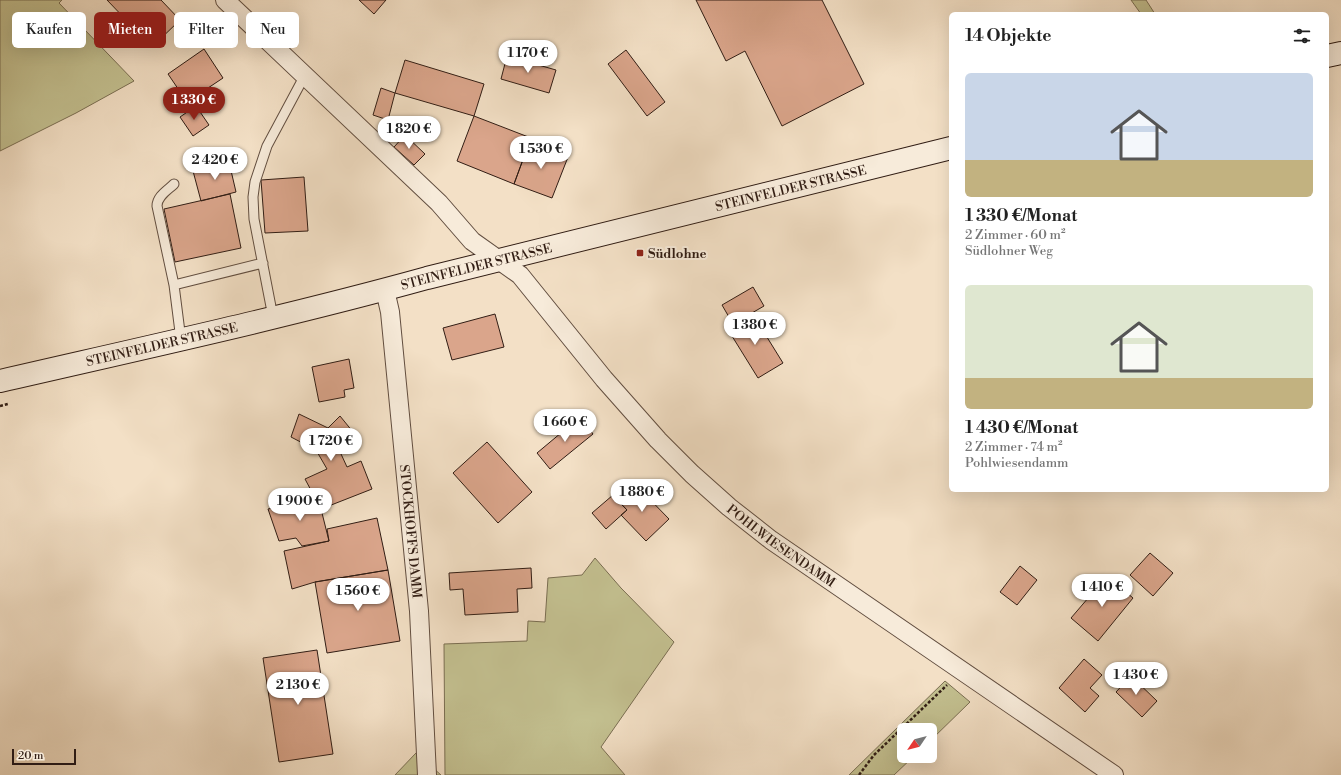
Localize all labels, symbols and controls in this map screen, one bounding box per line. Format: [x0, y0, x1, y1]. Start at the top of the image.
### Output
chip: Kaufen [12, 12, 86, 48]
chip: Mieten [94, 12, 166, 48]
chip: Filter [174, 12, 238, 48]
chip: Neu [246, 12, 299, 48]
text: 14 Objekte [965, 25, 1051, 47]
icon: filters [1291, 25, 1313, 47]
pin: 1 170 € [491, 40, 565, 74]
text: 1 170 € [507, 45, 549, 61]
pin: 1 330 € [157, 87, 231, 121]
text: 1 330 € [172, 92, 216, 108]
icon: home [1103, 99, 1175, 171]
pin: 1 820 € [372, 116, 446, 150]
text: 1 820 € [387, 121, 431, 137]
pin: 1 530 € [504, 136, 578, 170]
text: 1 530 € [519, 141, 563, 157]
pin: 2 420 € [178, 147, 252, 181]
text: 2 420 € [191, 152, 239, 168]
street label: STEINFELDER STRASSE [714, 162, 868, 215]
text: 1 330 €/Monat [965, 205, 1077, 227]
text: 2 Zimmer · 60 m² [965, 227, 1065, 243]
street label: STEINFELDER STRASSE [399, 240, 554, 294]
text: Südlohner Weg [965, 243, 1053, 259]
place label: Südlohne [648, 246, 707, 262]
marker: Südlohne [635, 248, 645, 258]
icon: home [1103, 311, 1175, 383]
pin: 1 380 € [718, 312, 792, 346]
text: 1 380 € [733, 317, 777, 333]
street label: STEINFELDER STRASSE [85, 319, 239, 370]
pin: 1 660 € [528, 409, 602, 443]
text: 1 660 € [543, 414, 587, 430]
text: 1 430 €/Monat [965, 417, 1078, 439]
pin: 1 720 € [294, 428, 368, 462]
text: 1 720 € [309, 433, 353, 449]
text: 2 Zimmer · 74 m² [965, 439, 1063, 455]
text: Pohlwiesendamm [965, 455, 1068, 471]
street label: STOCKHOFFS DAMM [396, 464, 425, 600]
pin: 1 880 € [605, 479, 679, 513]
text: 1 880 € [620, 484, 664, 500]
pin: 1 900 € [263, 488, 337, 522]
text: 1 900 € [277, 493, 323, 509]
street label: POHLWIESENDAMM [723, 501, 839, 591]
pin: 1 410 € [1065, 574, 1139, 608]
pin: 1 560 € [321, 578, 395, 612]
text: 1 410 € [1081, 579, 1123, 595]
text: 1 560 € [336, 583, 380, 599]
pin: 1 430 € [1099, 662, 1173, 696]
text: 1 430 € [1114, 667, 1158, 683]
pin: 2 130 € [261, 672, 335, 706]
text: 2 130 € [276, 677, 320, 693]
north arrow [897, 723, 937, 763]
map controls [897, 723, 937, 763]
scale bar [12, 747, 76, 766]
text: 20 m [18, 749, 43, 763]

